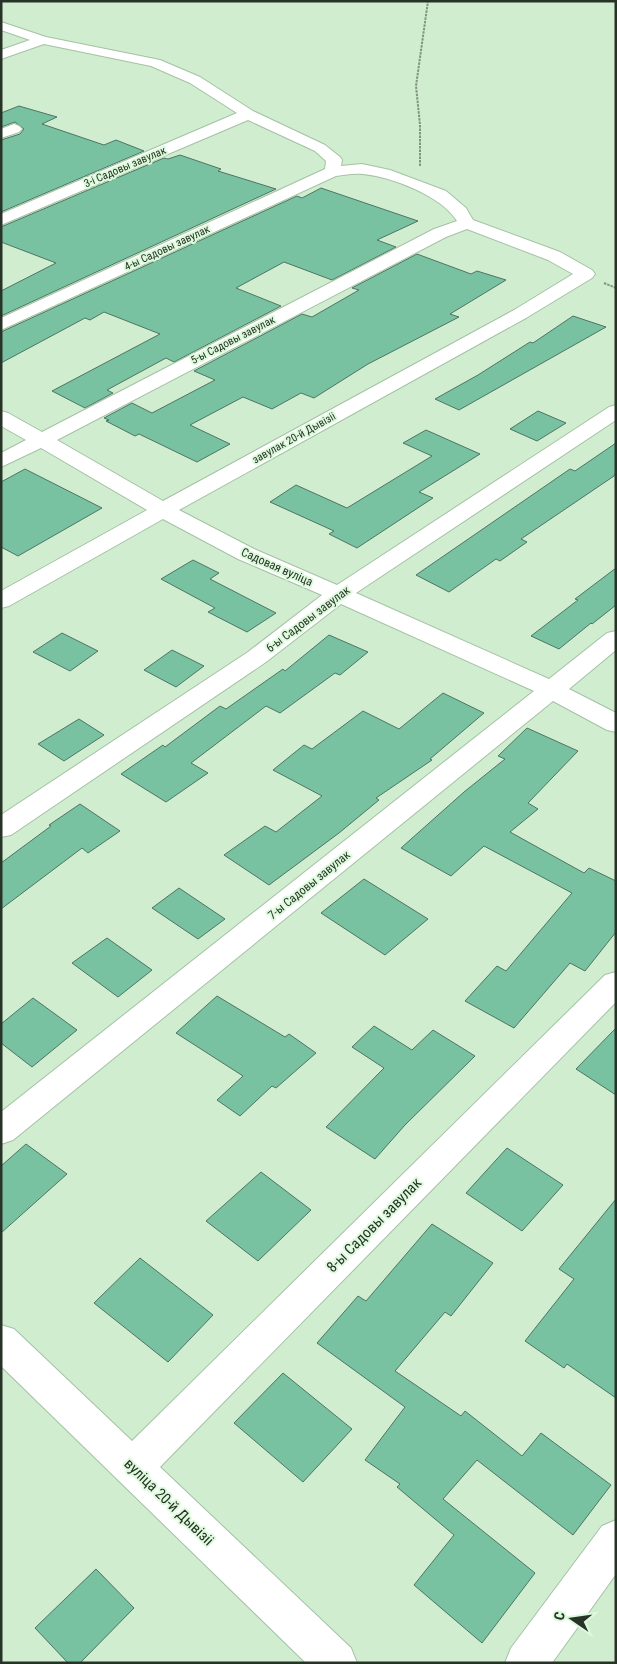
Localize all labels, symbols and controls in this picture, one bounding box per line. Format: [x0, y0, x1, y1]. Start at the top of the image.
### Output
street label: 3-і Садовы завулак [82, 144, 169, 190]
street label: 4-ы Садовы завулак [122, 222, 212, 274]
street label: 5-ы Садовы завулак [189, 313, 278, 367]
street label: завулак 20-й Дывізіі [250, 410, 338, 466]
street label: Садовая вуліца [239, 545, 315, 589]
street label: 6-ы Садовы завулак [263, 583, 353, 655]
street label: 7-ы Садовы завулак [265, 848, 353, 922]
street label: 8-ы Садовы завулак [323, 1174, 425, 1276]
street label: вуліца 20-й Дывізіі [121, 1455, 217, 1549]
north arrow [547, 1594, 597, 1644]
text: С [551, 1610, 568, 1622]

